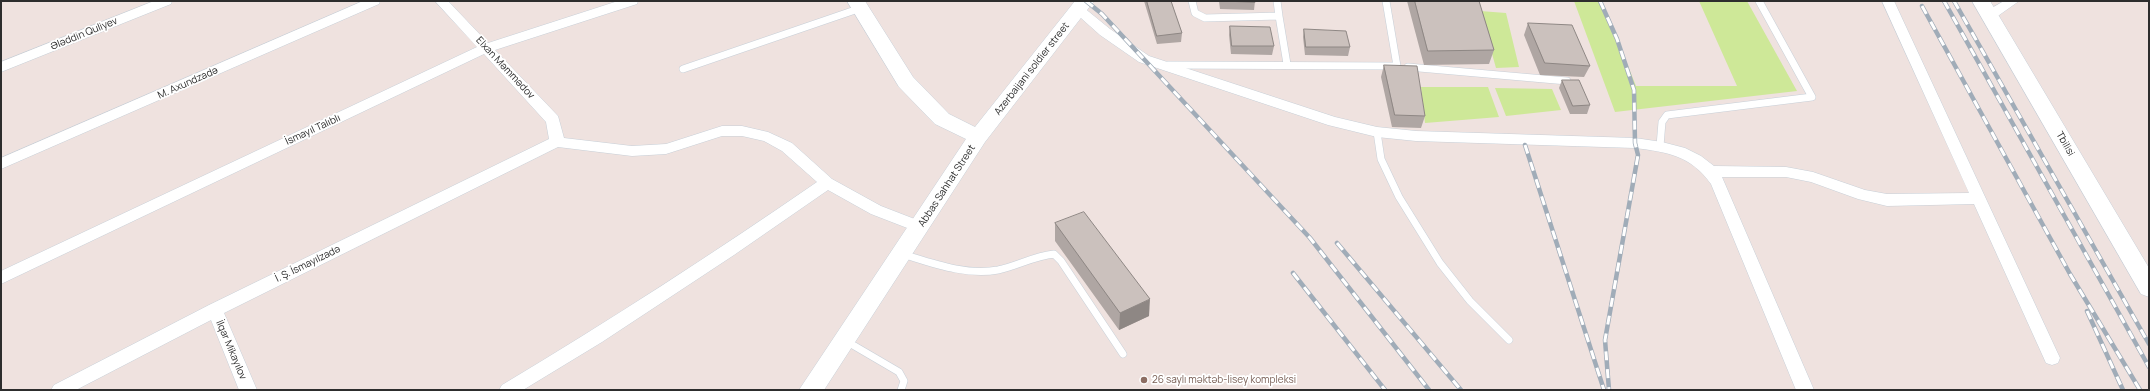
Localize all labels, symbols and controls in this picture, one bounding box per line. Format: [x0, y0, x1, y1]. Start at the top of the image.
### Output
street label: Ələddin Quliyev [49, 15, 119, 53]
street label: Azerbaijani soldier street [992, 20, 1072, 118]
street label: Elxan Məmmədov [473, 35, 537, 101]
street label: M. Axundzadə [156, 64, 220, 102]
street label: İsmayıl Talıblı [284, 112, 342, 148]
street label: Tbilisi [2053, 130, 2077, 158]
street label: Abbas Sahhat Street [916, 143, 978, 229]
street label: İ. Ş. İsmayılzadə [274, 243, 342, 285]
street label: İlqar Mikayılov [213, 318, 249, 382]
place label: 26 saylı məktəb-lisey kompleksi [1152, 374, 1296, 386]
marker: 26 saylı məktəb-lisey kompleksi [1139, 375, 1149, 385]

